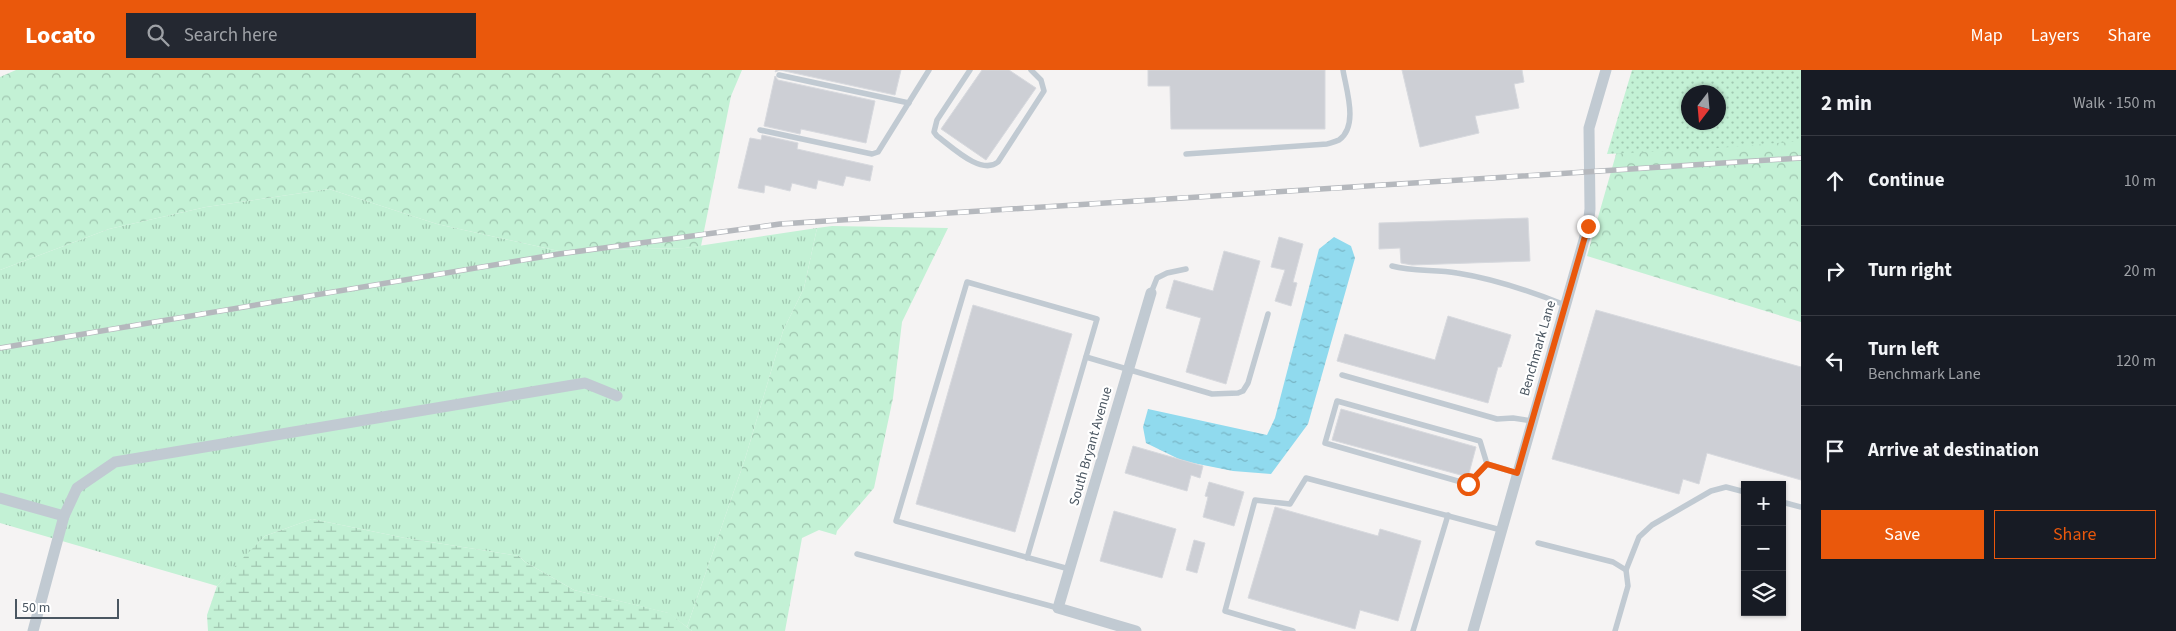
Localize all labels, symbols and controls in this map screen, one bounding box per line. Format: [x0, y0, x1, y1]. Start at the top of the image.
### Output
search box [126, 13, 476, 58]
text: Locato [25, 18, 96, 53]
icon: search [144, 21, 172, 49]
text: Search here [184, 22, 277, 49]
text: Map [1971, 23, 2003, 48]
text: Layers [2031, 23, 2080, 48]
text: Share [2108, 23, 2151, 48]
north arrow [1681, 85, 1726, 130]
text: 2 min [1821, 88, 1872, 118]
text: Walk · 150 m [2073, 92, 2156, 114]
icon: ahead [1821, 167, 1849, 195]
text: Continue [1868, 167, 1945, 194]
text: 10 m [2124, 170, 2156, 192]
route end [1577, 215, 1600, 238]
icon: right [1821, 257, 1849, 285]
text: Turn right [1868, 257, 1952, 284]
text: 20 m [2124, 260, 2156, 282]
street label: Benchmark Lane [1515, 298, 1561, 398]
text: Turn left [1868, 336, 1939, 363]
icon: left [1821, 347, 1849, 375]
text: 120 m [2116, 350, 2156, 372]
text: Benchmark Lane [1868, 363, 1981, 385]
street label: South Bryant Avenue [1064, 384, 1118, 508]
icon: arrive [1821, 437, 1849, 465]
text: Arrive at destination [1868, 437, 2039, 464]
route start [1457, 473, 1480, 496]
map controls [1741, 481, 1786, 616]
button: + [1741, 481, 1786, 526]
button: Save [1821, 510, 1984, 559]
button: Share [1994, 510, 2156, 559]
button: − [1741, 526, 1786, 571]
button: layers [1741, 571, 1786, 616]
scale bar [15, 596, 119, 619]
text: 50 m [22, 598, 50, 618]

